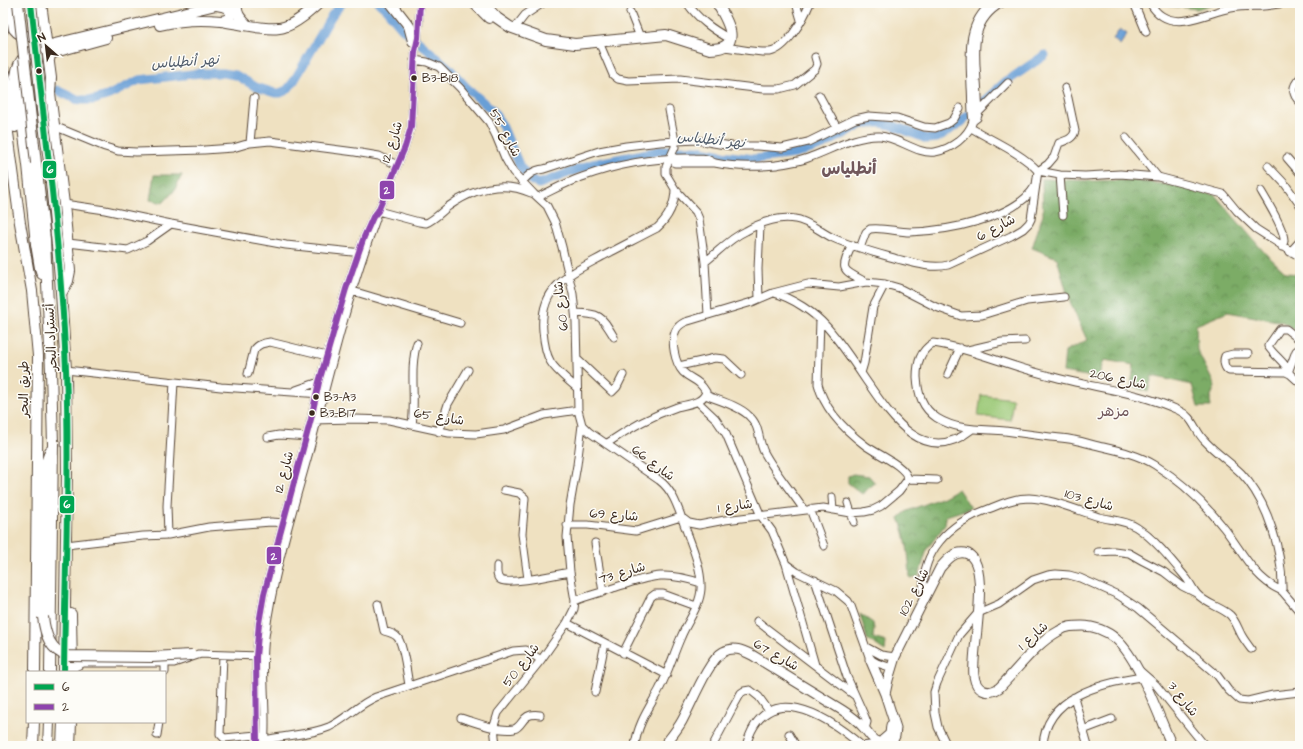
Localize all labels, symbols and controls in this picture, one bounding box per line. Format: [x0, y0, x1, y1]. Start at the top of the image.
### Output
north arrow [26, 26, 66, 66]
text: N [35, 29, 48, 46]
water label: نهر أنطلياس [150, 50, 222, 74]
unlabelled marker [34, 66, 44, 76]
place label: B3-B18 [422, 70, 458, 87]
marker: B3-B18 [409, 73, 419, 83]
street label: شارع 55 [485, 106, 525, 160]
street label: شارع 12 [377, 119, 407, 165]
water label: نهر أنطلياس [676, 127, 748, 154]
district label: أنطلياس [822, 157, 877, 181]
line badge: 6 [42, 160, 57, 179]
text: 6 [47, 162, 54, 177]
line badge: 2 [379, 180, 395, 200]
text: 2 [383, 183, 391, 198]
street label: شارع 6 [973, 210, 1019, 246]
street label: شارع 60 [549, 280, 573, 332]
street label: أتستراد البحر [40, 302, 62, 372]
street label: طريق البحر [15, 361, 33, 418]
street label: شارع 206 [1088, 364, 1148, 394]
place label: B3-A3 [324, 389, 356, 406]
marker: B3-A3 [311, 392, 321, 402]
district label: مزهر [1097, 401, 1129, 422]
street label: شارع 65 [413, 404, 465, 430]
place label: B3-B17 [320, 405, 356, 422]
marker: B3-B17 [307, 408, 317, 418]
street label: شارع 66 [628, 441, 678, 485]
street label: شارع 12 [270, 449, 298, 495]
street label: شارع 103 [1063, 484, 1115, 516]
line badge: 6 [59, 495, 75, 514]
street label: شارع 1 [716, 495, 754, 517]
text: 6 [64, 497, 71, 512]
street label: شارع 69 [589, 504, 639, 526]
line badge: 2 [266, 546, 282, 565]
text: 2 [270, 549, 278, 564]
street label: شارع 73 [596, 557, 648, 589]
street label: شارع 102 [894, 565, 934, 619]
street label: شارع 1 [1014, 618, 1052, 654]
street label: شارع 67 [750, 635, 802, 675]
street label: شارع 50 [498, 639, 544, 691]
legend [26, 671, 166, 723]
street label: شارع 3 [1164, 678, 1202, 720]
text: 6 [62, 679, 70, 696]
text: 2 [62, 699, 69, 716]

